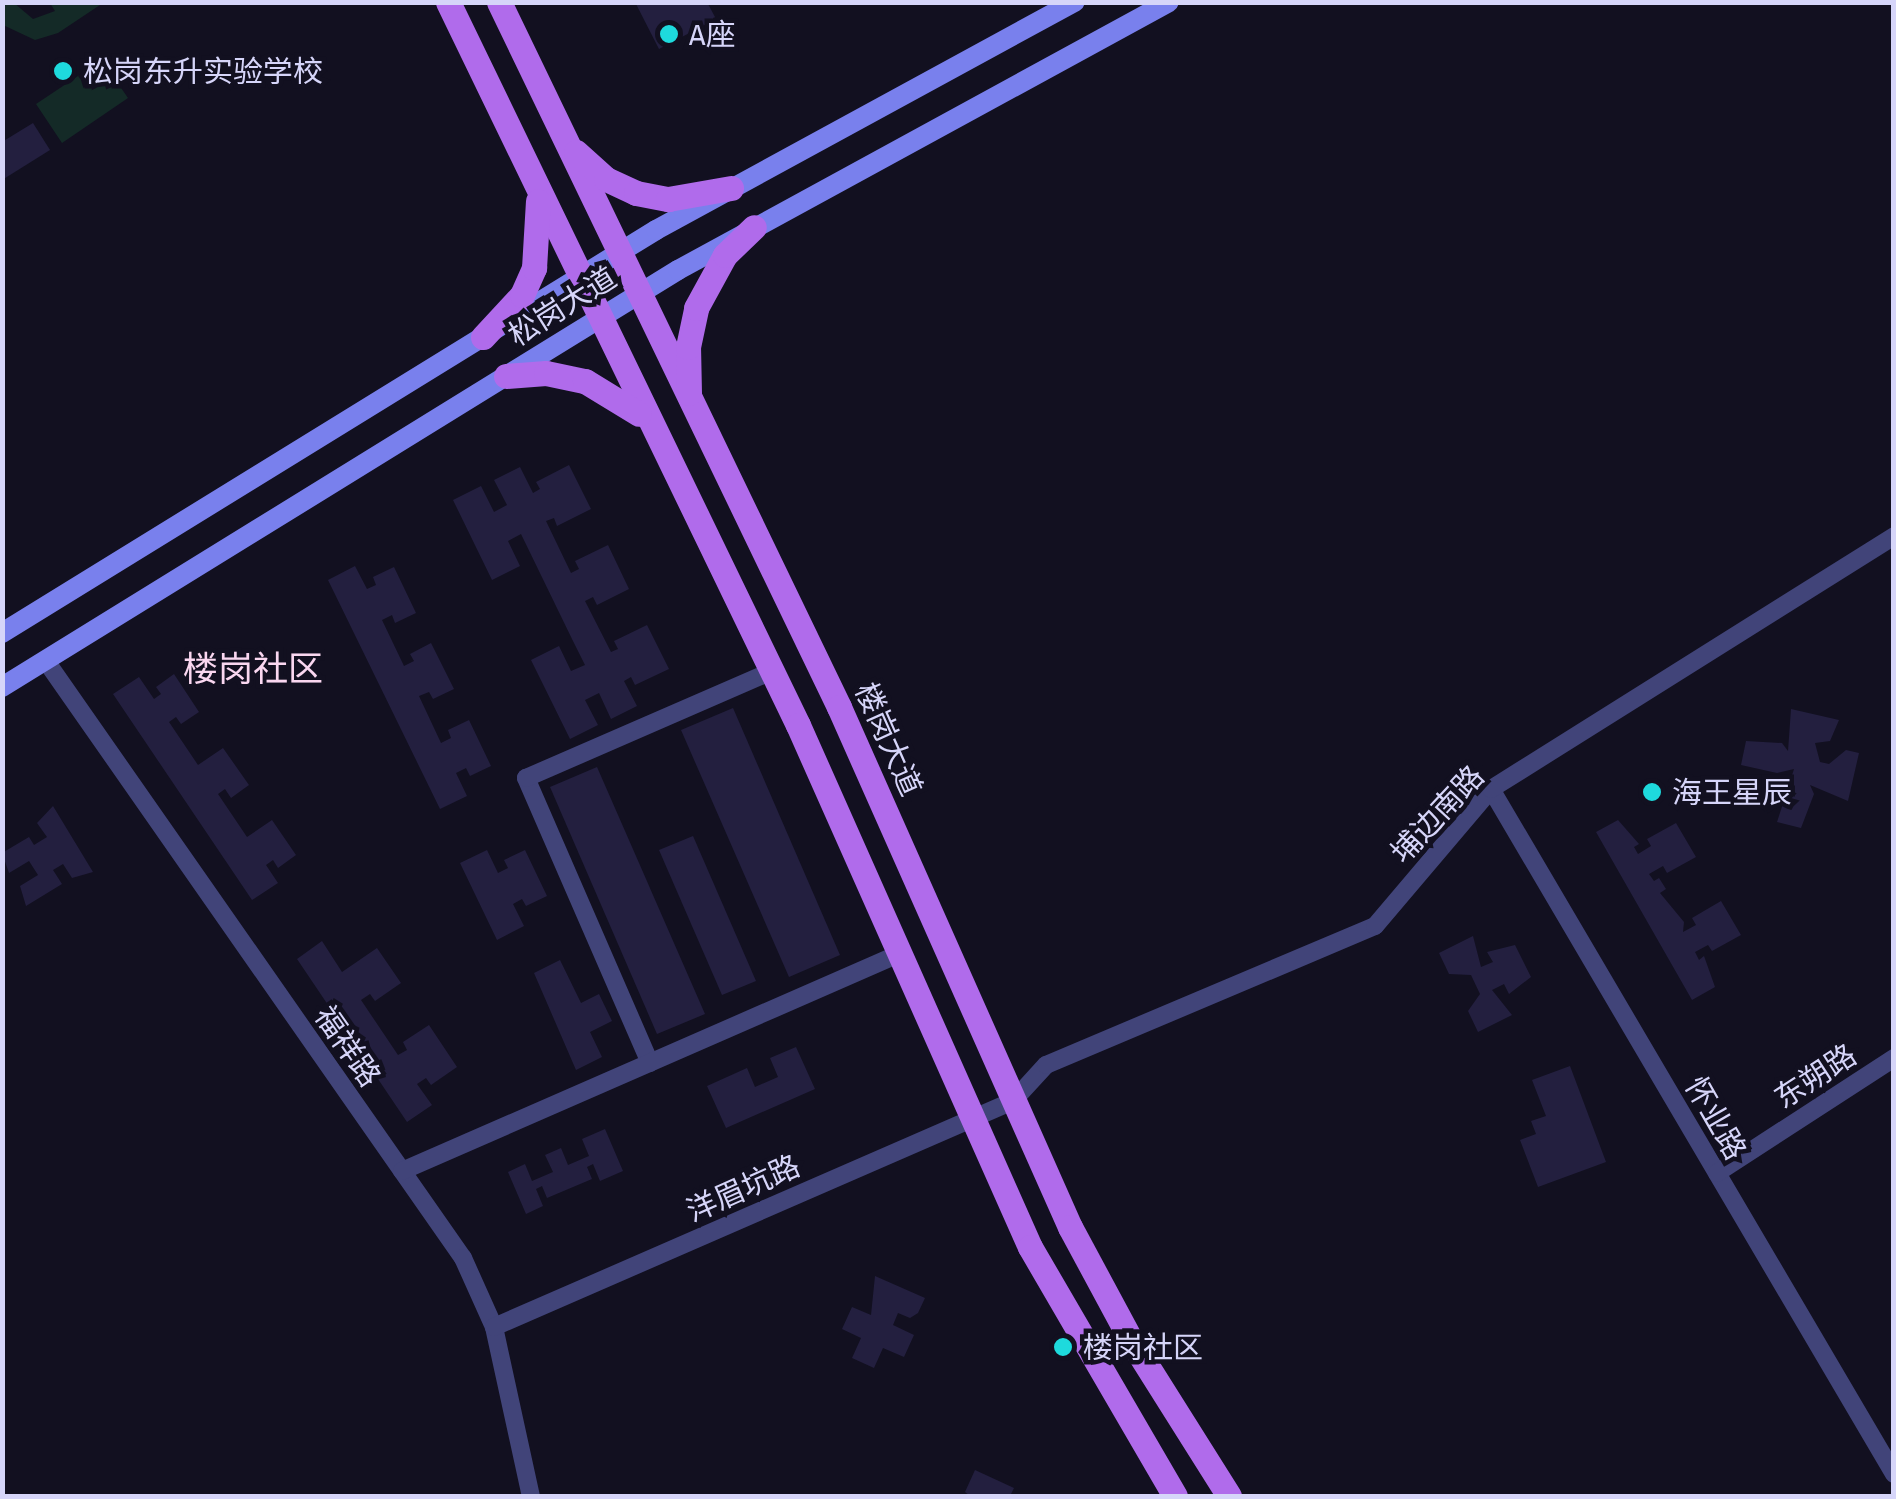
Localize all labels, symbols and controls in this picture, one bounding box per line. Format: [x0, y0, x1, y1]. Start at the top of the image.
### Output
place label: A座 [689, 16, 735, 52]
marker: A座 [658, 23, 680, 45]
place label: 松岗东升实验学校 [83, 53, 323, 89]
marker: 松岗东升实验学校 [52, 60, 74, 82]
street label: 松岗大道 [502, 259, 622, 353]
district label: 楼岗社区 [183, 648, 323, 690]
street label: 楼岗大道 [848, 677, 930, 801]
street label: 埔边南路 [1383, 758, 1491, 870]
place label: 海王星辰 [1672, 774, 1792, 810]
marker: 海王星辰 [1641, 781, 1663, 803]
street label: 福祥路 [307, 999, 389, 1093]
street label: 东朔路 [1767, 1036, 1863, 1116]
street label: 怀业路 [1678, 1070, 1754, 1166]
street label: 洋眉坑路 [681, 1147, 805, 1229]
place label: 楼岗社区 [1083, 1329, 1203, 1365]
marker: 楼岗社区 [1052, 1336, 1074, 1358]

